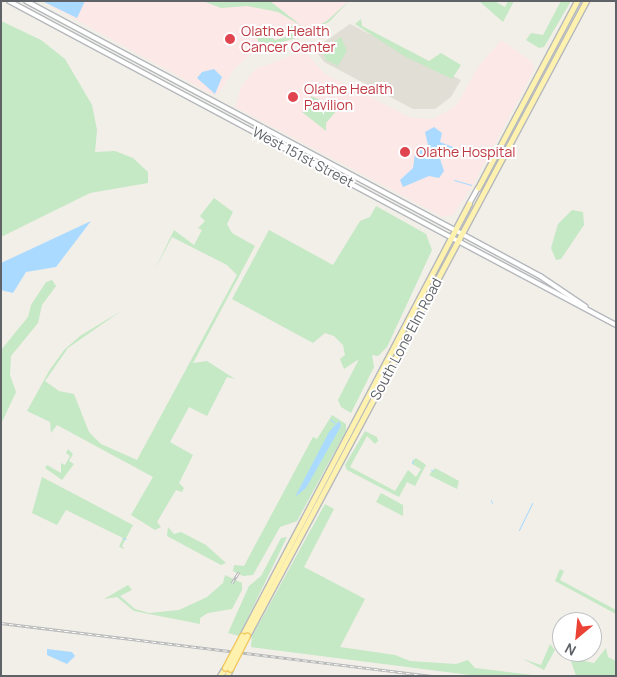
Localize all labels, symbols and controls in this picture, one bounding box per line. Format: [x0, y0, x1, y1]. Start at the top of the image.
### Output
place label: Olathe Health Cancer Center [241, 23, 335, 56]
marker: Olathe Health Cancer Center [223, 32, 237, 46]
place label: Olathe Health Pavilion [304, 81, 393, 114]
marker: Olathe Health Pavilion [286, 90, 300, 104]
street label: West 151st Street [250, 123, 356, 191]
place label: Olathe Hospital [416, 144, 515, 160]
marker: Olathe Hospital [398, 145, 412, 159]
street label: South Lone Elm Road [367, 275, 445, 403]
north arrow [552, 612, 602, 662]
text: N [561, 639, 579, 661]

